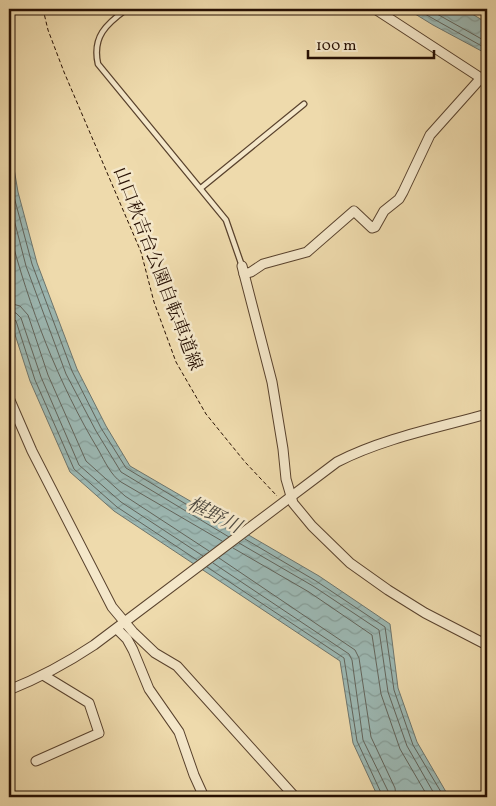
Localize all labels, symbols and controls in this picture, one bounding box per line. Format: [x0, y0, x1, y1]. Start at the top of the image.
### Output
scale bar [308, 28, 435, 60]
text: 100 m [316, 36, 356, 57]
street label: 山口秋吉台公園自転車道線 [107, 164, 207, 374]
water label: 椹野川 [183, 491, 247, 541]

